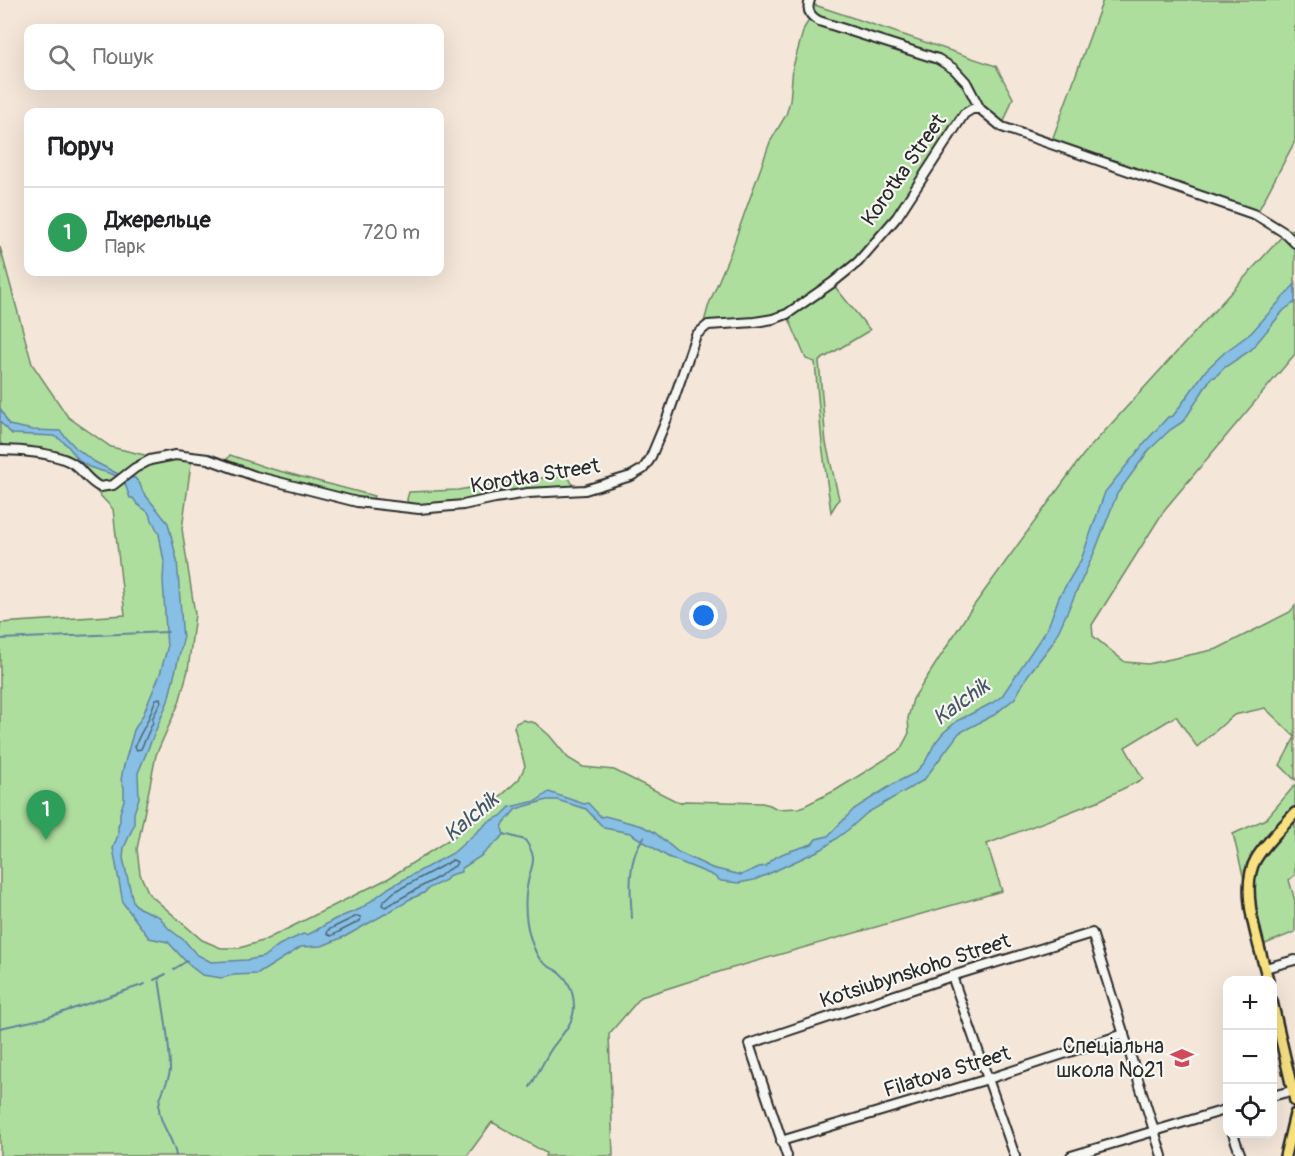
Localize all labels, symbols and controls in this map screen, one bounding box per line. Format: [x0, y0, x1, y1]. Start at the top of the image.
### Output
search box [24, 24, 444, 90]
icon: search [45, 41, 78, 74]
text: Пошук [93, 43, 154, 71]
street label: Korotka Street [855, 108, 953, 231]
text: Поруч [48, 131, 114, 163]
text: Джерельце [105, 206, 211, 234]
text: 1 [64, 220, 71, 245]
text: 720 m [362, 220, 420, 245]
text: Парк [105, 234, 146, 259]
street label: Korotka Street [468, 452, 602, 500]
your location [689, 601, 718, 630]
water label: Kalchik [927, 671, 996, 732]
water label: Kalchik [438, 785, 506, 848]
pin: 1 [26, 790, 66, 840]
street label: Kotsiubynskoho Street [816, 927, 1014, 1015]
map controls [1223, 976, 1277, 1138]
button: + [1223, 976, 1277, 1030]
button: − [1223, 1030, 1277, 1084]
place label: Спеціальна школа №21 [1056, 1033, 1164, 1084]
street label: Filatova Street [880, 1040, 1014, 1104]
school or university icon: Спеціальна школа №21 [1169, 1045, 1195, 1071]
button: locate [1223, 1084, 1277, 1138]

